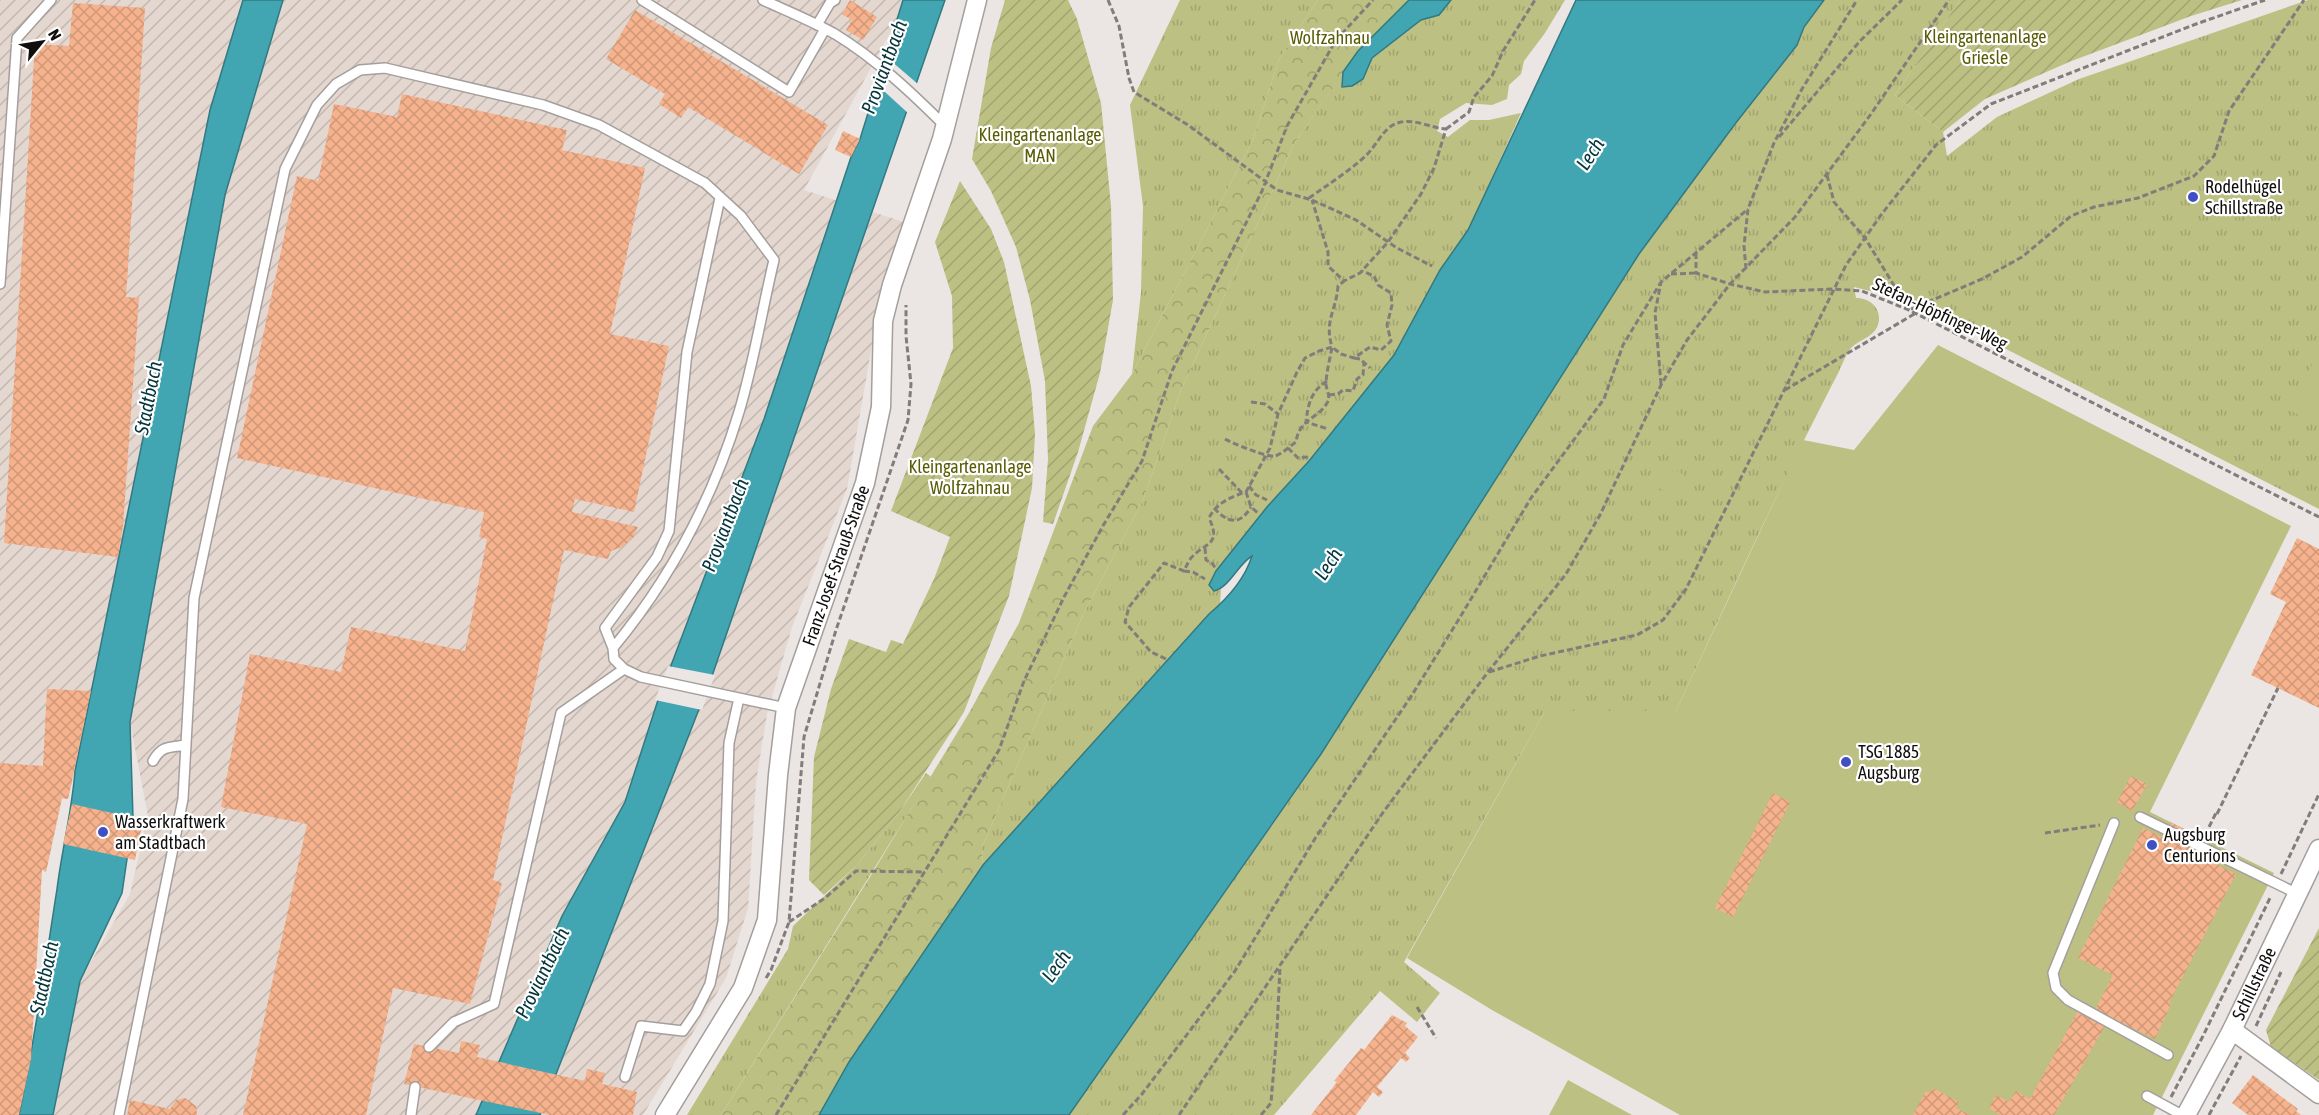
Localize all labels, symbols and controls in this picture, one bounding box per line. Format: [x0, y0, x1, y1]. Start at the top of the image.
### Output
north arrow [12, 12, 72, 72]
water label: Proviantbach [856, 17, 911, 117]
text: N [45, 26, 65, 43]
park label: Kleingartenanlage Griesle [1923, 26, 2047, 68]
park label: Wolfzahnau [1290, 27, 1370, 48]
park label: Kleingartenanlage MAN [978, 124, 1102, 166]
water label: Lech [1571, 133, 1609, 174]
place label: Rodelhügel Schillstraße [2205, 176, 2283, 218]
marker: Rodelhügel Schillstraße [2186, 190, 2200, 204]
street label: Stefan-Höpfinger-Weg [1869, 273, 2011, 354]
water label: Stadtbach [129, 359, 166, 438]
park label: Kleingartenanlage Wolfzahnau [908, 456, 1032, 498]
water label: Proviantbach [696, 475, 753, 575]
street label: Franz-Josef-Strauß-Straße [798, 482, 873, 648]
water label: Lech [1309, 543, 1347, 584]
place label: TSG 1885 Augsburg [1858, 741, 1920, 783]
marker: TSG 1885 Augsburg [1839, 755, 1853, 769]
place label: Wasserkraftwerk am Stadtbach [115, 811, 226, 853]
place label: Augsburg Centurions [2164, 824, 2236, 866]
marker: Wasserkraftwerk am Stadtbach [96, 825, 110, 839]
marker: Augsburg Centurions [2145, 838, 2159, 852]
water label: Proviantbach [510, 924, 573, 1022]
water label: Stadtbach [24, 939, 63, 1018]
street label: Schillstraße [2227, 944, 2280, 1023]
water label: Lech [1036, 945, 1075, 986]

